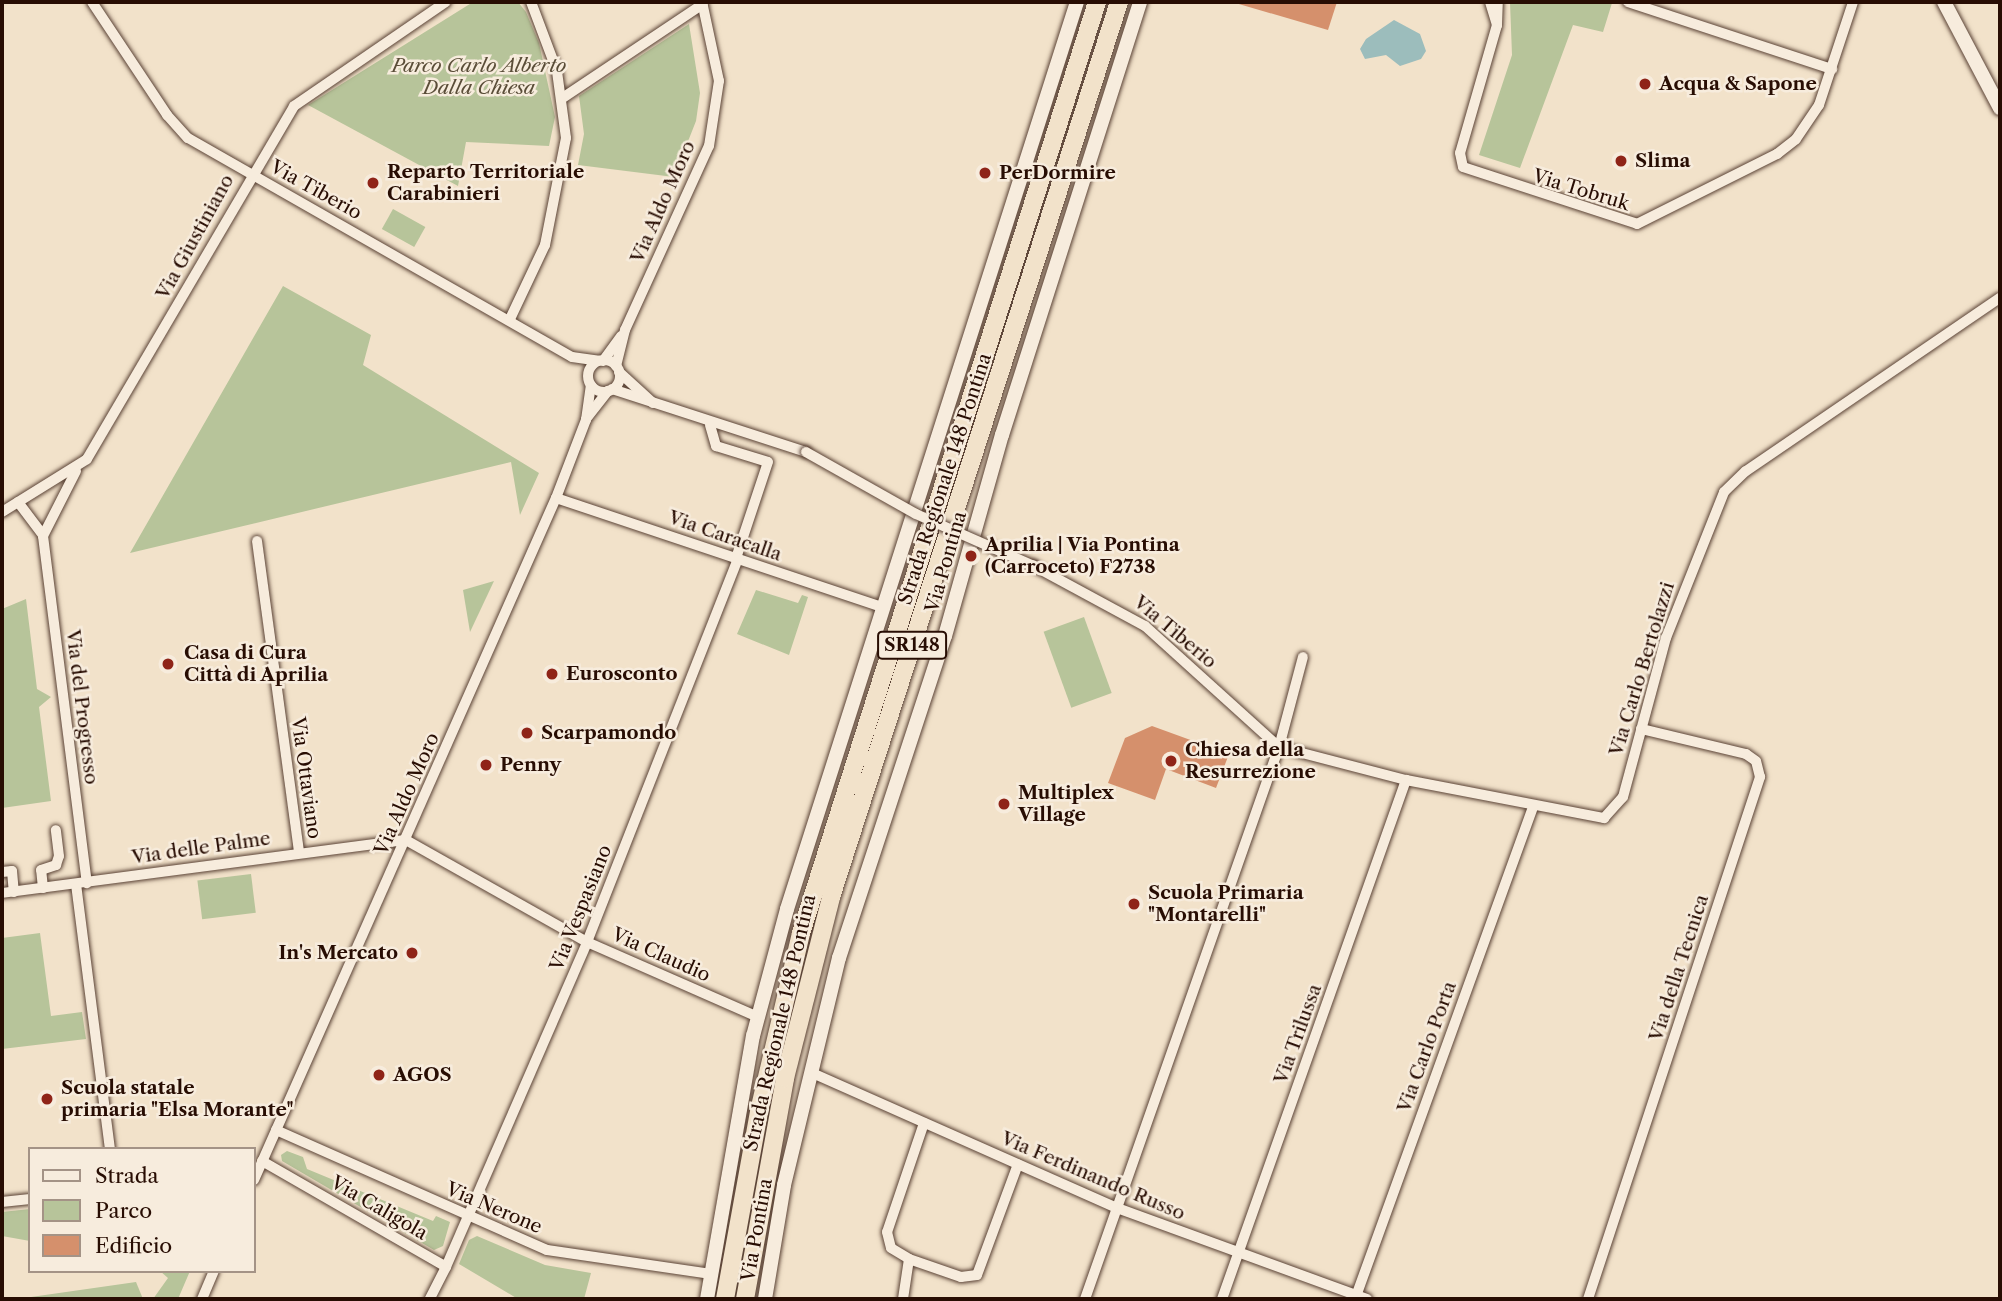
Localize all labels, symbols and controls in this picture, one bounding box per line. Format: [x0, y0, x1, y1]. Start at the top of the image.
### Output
park label: Parco Carlo Alberto Dalla Chiesa [392, 55, 566, 99]
place label: Acqua & Sapone [1659, 73, 1817, 95]
marker: Acqua & Sapone [1637, 76, 1653, 92]
street label: Via Aldo Moro [626, 137, 700, 267]
place label: Slima [1635, 150, 1691, 172]
marker: Slima [1613, 153, 1629, 169]
street label: Via Tiberio [266, 155, 366, 225]
place label: Reparto Territoriale Carabinieri [387, 161, 585, 205]
place label: PerDormire [999, 162, 1116, 184]
street label: Via Tobruk [1529, 164, 1633, 216]
marker: PerDormire [977, 165, 993, 181]
street label: Via Giustiniano [151, 171, 239, 303]
marker: Reparto Territoriale Carabinieri [365, 175, 381, 191]
street label: Strada Regionale 148 Pontina [893, 350, 997, 608]
street label: Via Caracalla [665, 506, 785, 566]
street label: Via Pontina [921, 509, 971, 615]
place label: Aprilia | Via Pontina (Carroceto) F2738 [985, 534, 1181, 578]
marker: Aprilia | Via Pontina (Carroceto) F2738 [963, 548, 979, 564]
street label: Via Carlo Bertolazzi [1605, 579, 1679, 759]
street label: Via Tiberio [1129, 591, 1221, 673]
street label: Via del Progresso [61, 628, 103, 786]
road number: SR148 [877, 630, 947, 660]
place label: Casa di Cura Città di Aprilia [184, 642, 329, 686]
marker: Casa di Cura Città di Aprilia [158, 654, 178, 674]
place label: Eurosconto [566, 663, 678, 685]
marker: Eurosconto [544, 666, 560, 682]
street label: Via Ottaviano [286, 716, 326, 840]
place label: Scarpamondo [541, 722, 676, 744]
marker: Scarpamondo [519, 725, 535, 741]
street label: Via Aldo Moro [370, 729, 444, 859]
place label: Chiesa della Resurrezione [1185, 739, 1316, 783]
marker: Chiesa della Resurrezione [1163, 753, 1179, 769]
place label: Penny [500, 754, 561, 776]
marker: Penny [478, 757, 494, 773]
place label: Multiplex Village [1018, 782, 1114, 826]
marker: Multiplex Village [996, 796, 1012, 812]
street label: Via delle Palme [130, 827, 272, 869]
street label: Via Vespasiano [545, 841, 617, 975]
place label: Scuola Primaria "Montarelli" [1148, 882, 1304, 926]
street label: Via della Tecnica [1644, 891, 1714, 1045]
street label: Strada Regionale 148 Pontina [739, 892, 821, 1154]
marker: Scuola Primaria "Montarelli" [1126, 896, 1142, 912]
street label: Via Claudio [608, 923, 714, 987]
place label: In's Mercato [278, 942, 398, 964]
marker: In's Mercato [404, 945, 420, 961]
street label: Via Carlo Porta [1393, 978, 1461, 1116]
street label: Via Trilussa [1269, 981, 1327, 1087]
place label: AGOS [393, 1064, 452, 1086]
marker: AGOS [371, 1067, 387, 1083]
place label: Scuola statale primaria "Elsa Morante" [61, 1077, 294, 1121]
marker: Scuola statale primaria "Elsa Morante" [39, 1091, 55, 1107]
street label: Via Ferdinando Russo [998, 1127, 1188, 1225]
legend [28, 1147, 256, 1273]
text: Strada [95, 1163, 159, 1188]
street label: Via Caligola [327, 1171, 431, 1245]
street label: Via Pontina [737, 1177, 777, 1283]
street label: Via Nerone [442, 1178, 546, 1238]
text: Parco [95, 1198, 152, 1223]
text: Edificio [95, 1233, 172, 1258]

